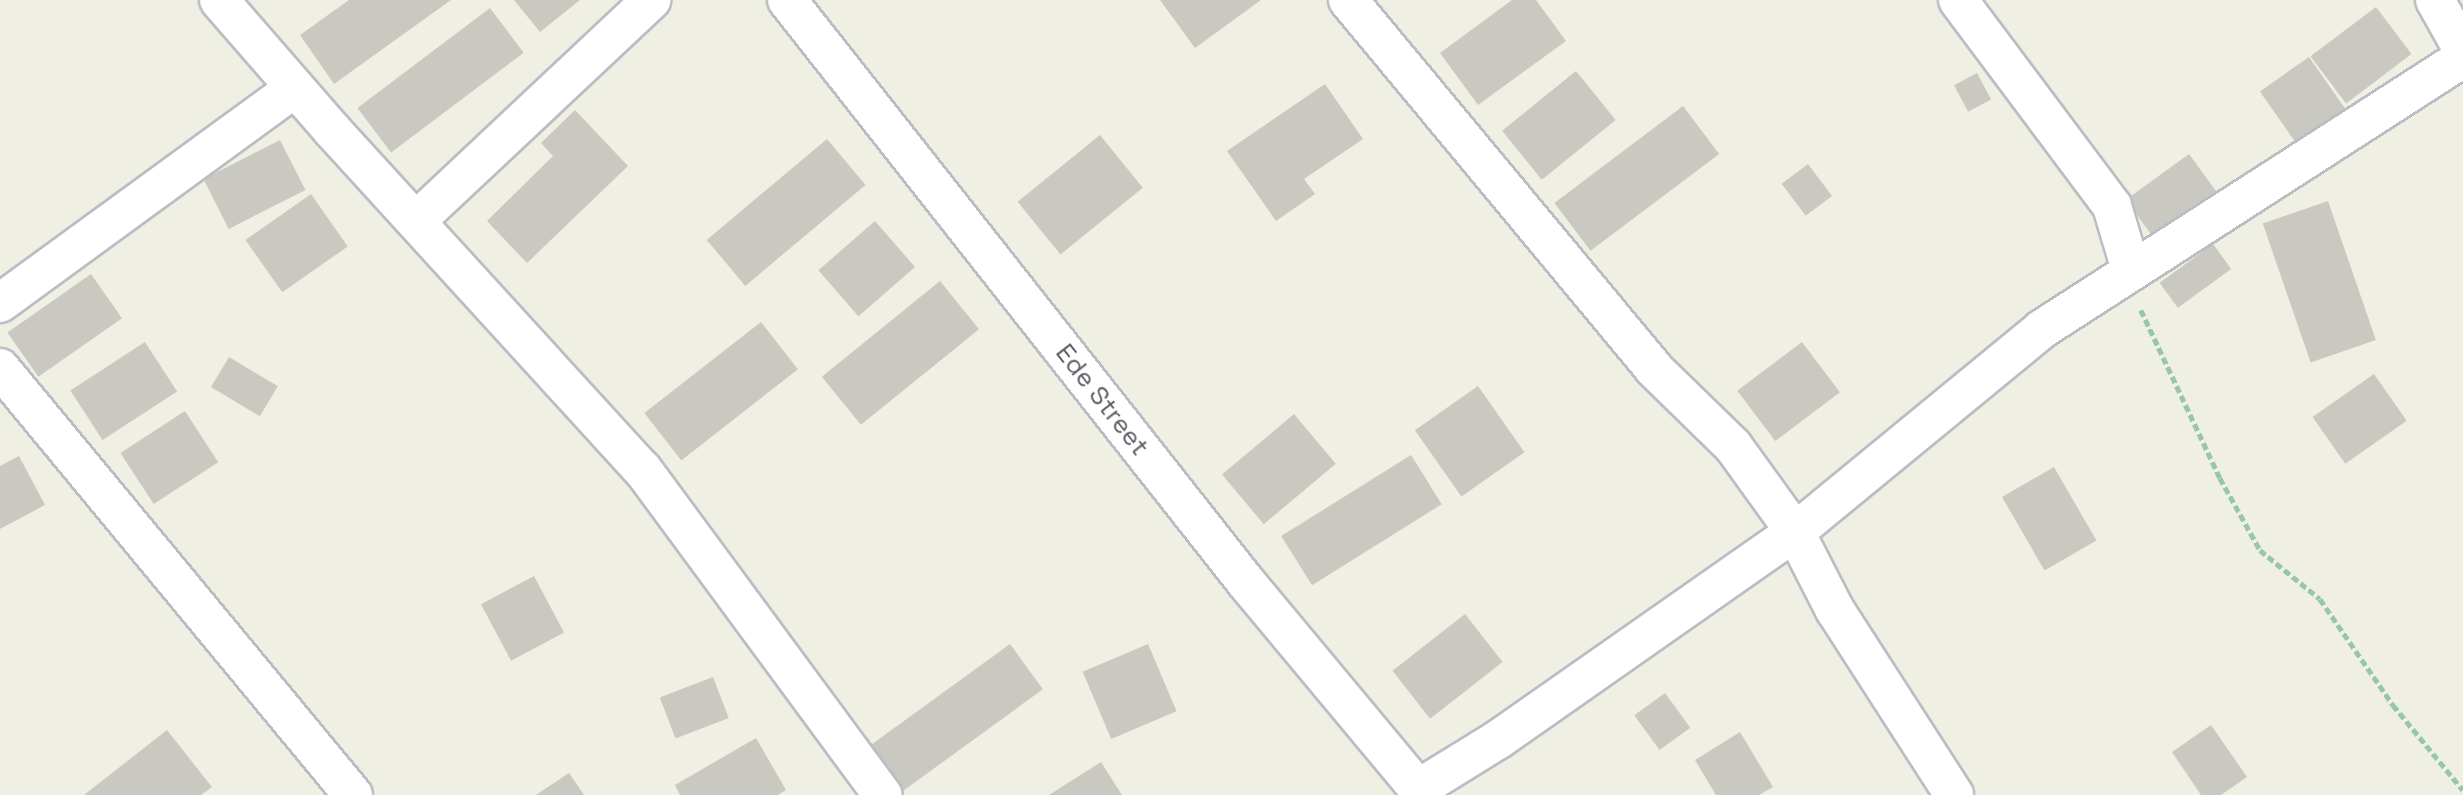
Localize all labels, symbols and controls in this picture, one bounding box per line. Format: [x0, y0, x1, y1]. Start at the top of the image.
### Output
street label: Ede Street [1049, 338, 1155, 462]

